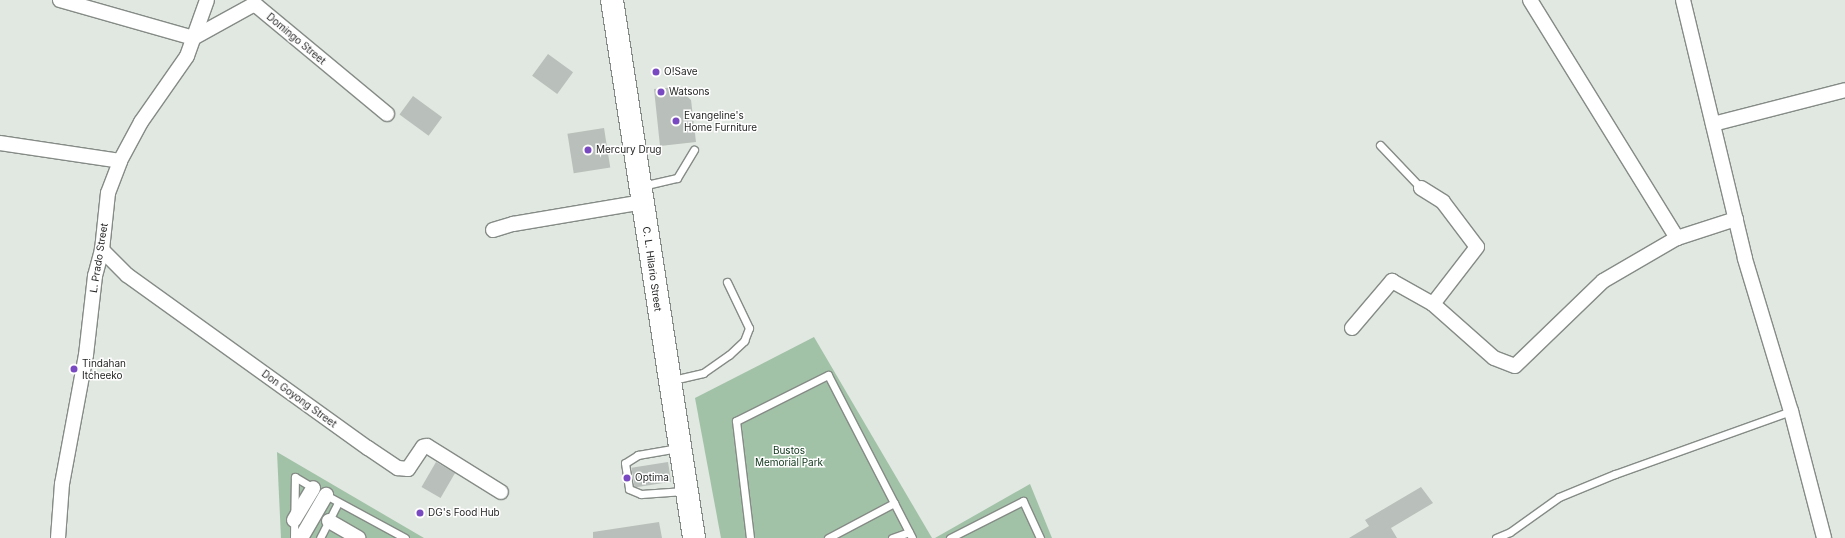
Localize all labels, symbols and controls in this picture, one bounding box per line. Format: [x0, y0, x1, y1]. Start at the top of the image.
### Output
street label: Domingo Street [264, 11, 328, 67]
place label: O!Save [664, 66, 698, 78]
marker: O!Save [651, 67, 661, 77]
place label: Watsons [669, 86, 710, 98]
marker: Watsons [656, 87, 666, 97]
place label: Evangeline's Home Furniture [684, 109, 757, 132]
marker: Evangeline's Home Furniture [671, 116, 681, 126]
place label: Mercury Drug [596, 144, 661, 156]
marker: Mercury Drug [583, 145, 593, 155]
street label: L. Prado Street [88, 222, 110, 294]
street label: C. L. Hilario Street [640, 226, 664, 312]
place label: Tindahan Itcheeko [82, 357, 126, 380]
marker: Tindahan Itcheeko [69, 364, 79, 374]
street label: Don Goyong Street [259, 368, 339, 430]
park label: Bustos Memorial Park [755, 444, 823, 468]
place label: Optima [635, 472, 669, 484]
marker: Optima [622, 473, 632, 483]
place label: DG's Food Hub [428, 507, 500, 519]
marker: DG's Food Hub [415, 508, 425, 518]

